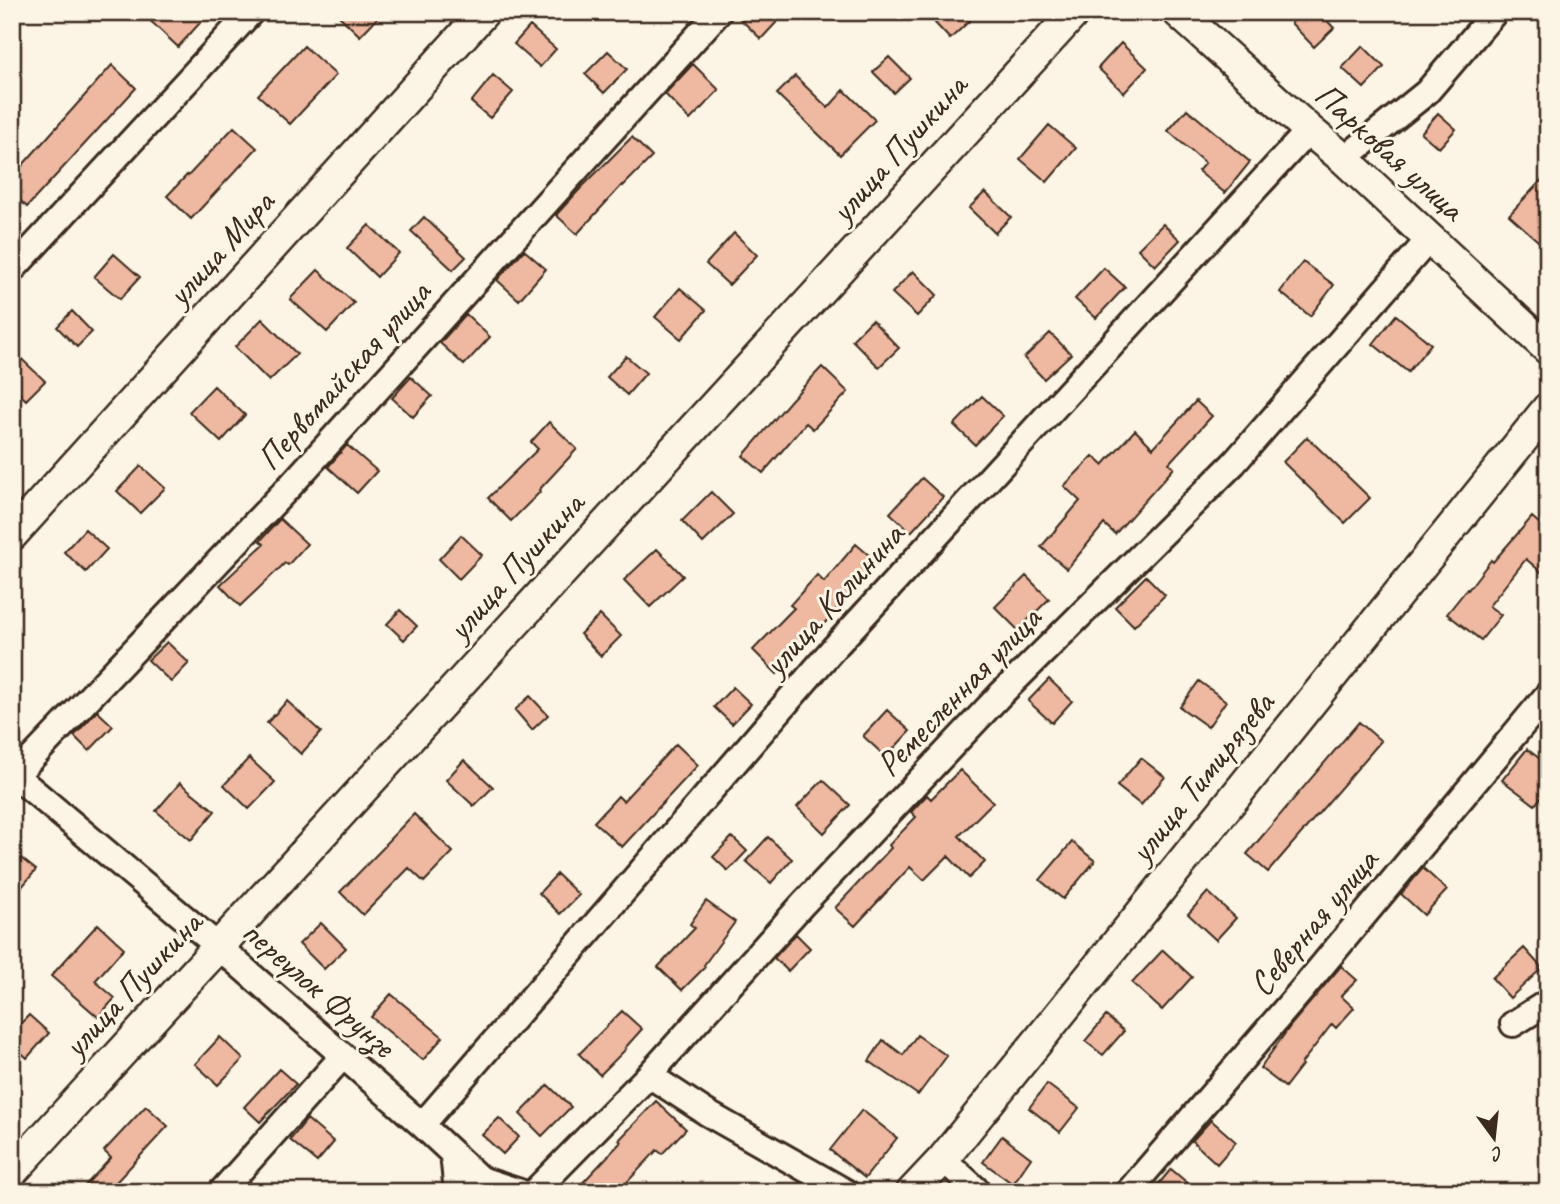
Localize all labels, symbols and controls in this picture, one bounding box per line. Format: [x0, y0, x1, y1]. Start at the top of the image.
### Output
street label: улица Пушкина [819, 63, 979, 233]
street label: Парковая улица [1305, 72, 1476, 232]
street label: улица Мира [155, 180, 286, 317]
street label: Первомайская улица [246, 270, 442, 480]
street label: улица Пушкина [436, 481, 596, 651]
street label: улица Калинина [751, 511, 916, 687]
street label: Ремесленная улица [866, 595, 1052, 786]
street label: улица Тимирязева [1117, 681, 1285, 874]
street label: Северная улица [1239, 837, 1390, 1005]
street label: улица Пушкина [52, 900, 214, 1069]
street label: переулок Фрунзе [233, 909, 407, 1069]
north arrow [1458, 1102, 1528, 1172]
text: С [1488, 1141, 1506, 1167]

